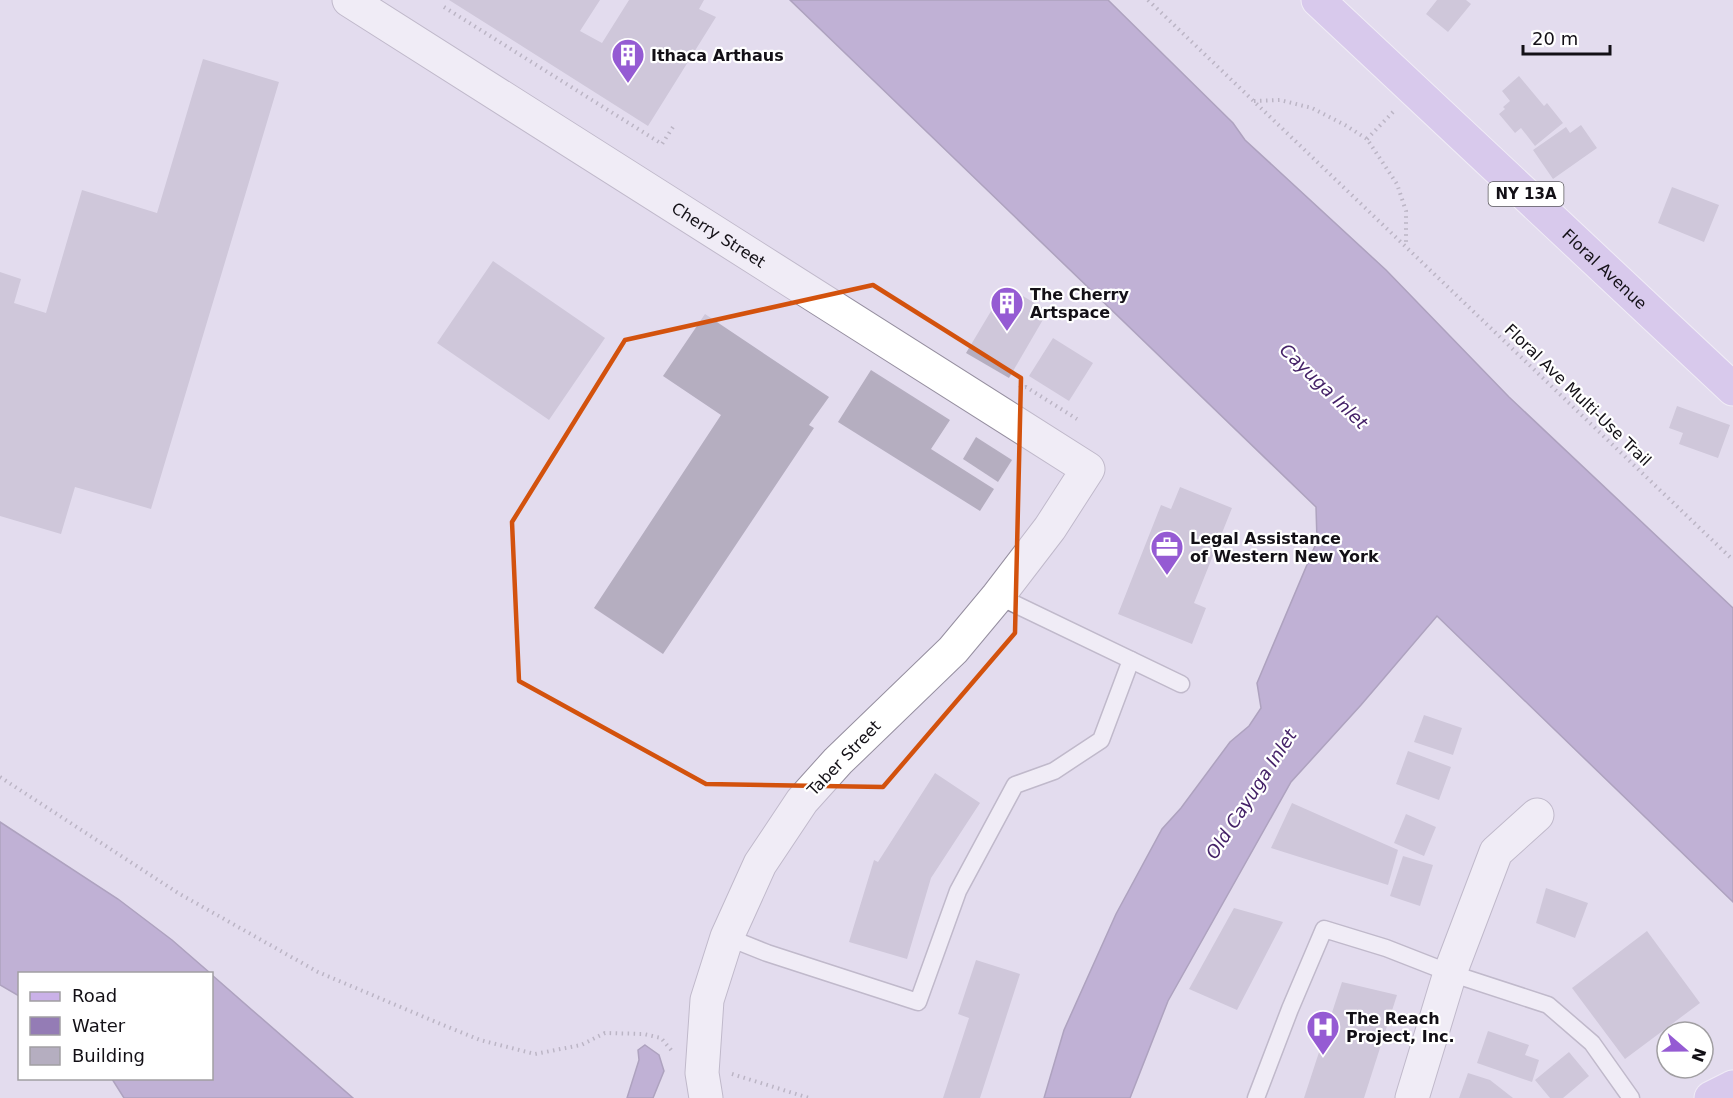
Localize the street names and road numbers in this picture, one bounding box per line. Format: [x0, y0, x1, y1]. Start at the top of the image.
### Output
road number: NY 13A [1488, 182, 1564, 206]
street label: Cherry Street [668, 198, 769, 271]
street label: Floral Avenue [1559, 225, 1651, 313]
street label: Floral Ave Multi-Use Trail [1501, 320, 1655, 470]
street label: Taber Street [803, 716, 885, 800]

